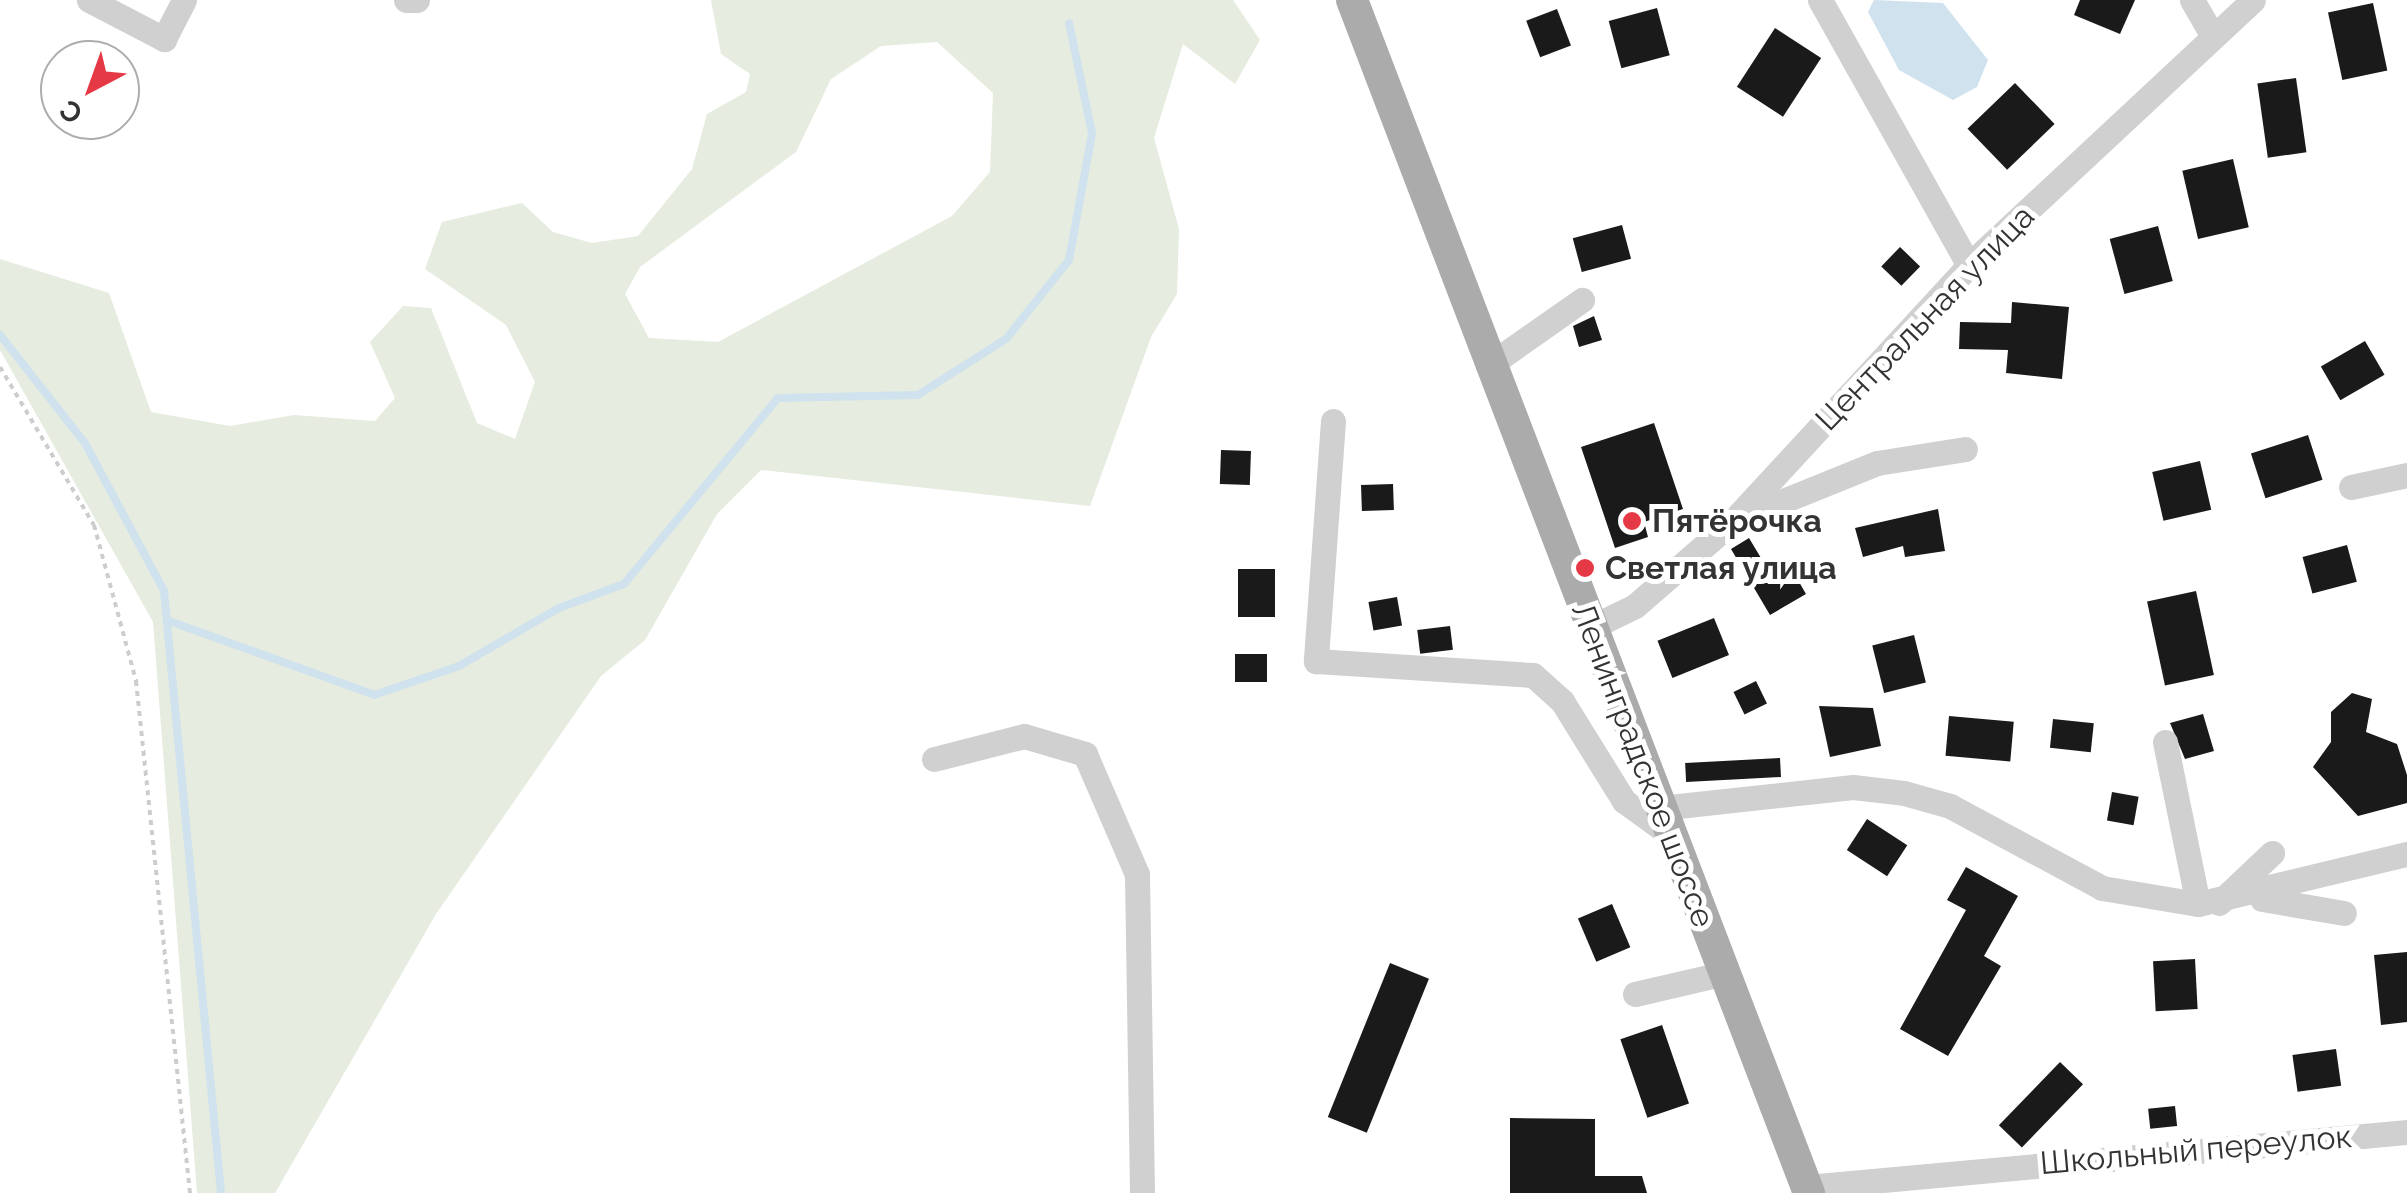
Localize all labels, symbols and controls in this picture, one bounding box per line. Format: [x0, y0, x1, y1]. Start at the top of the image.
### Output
north arrow [40, 40, 140, 140]
text: С [53, 93, 89, 130]
street label: Центральная улица [1808, 197, 2042, 439]
place label: Пятёрочка [1652, 502, 1822, 540]
marker: Пятёрочка [1621, 510, 1643, 532]
place label: Светлая улица [1605, 549, 1837, 587]
marker: Светлая улица [1574, 557, 1596, 579]
street label: Ленинградское шоссе [1563, 597, 1723, 933]
street label: Школьный переулок [2039, 1117, 2353, 1183]

